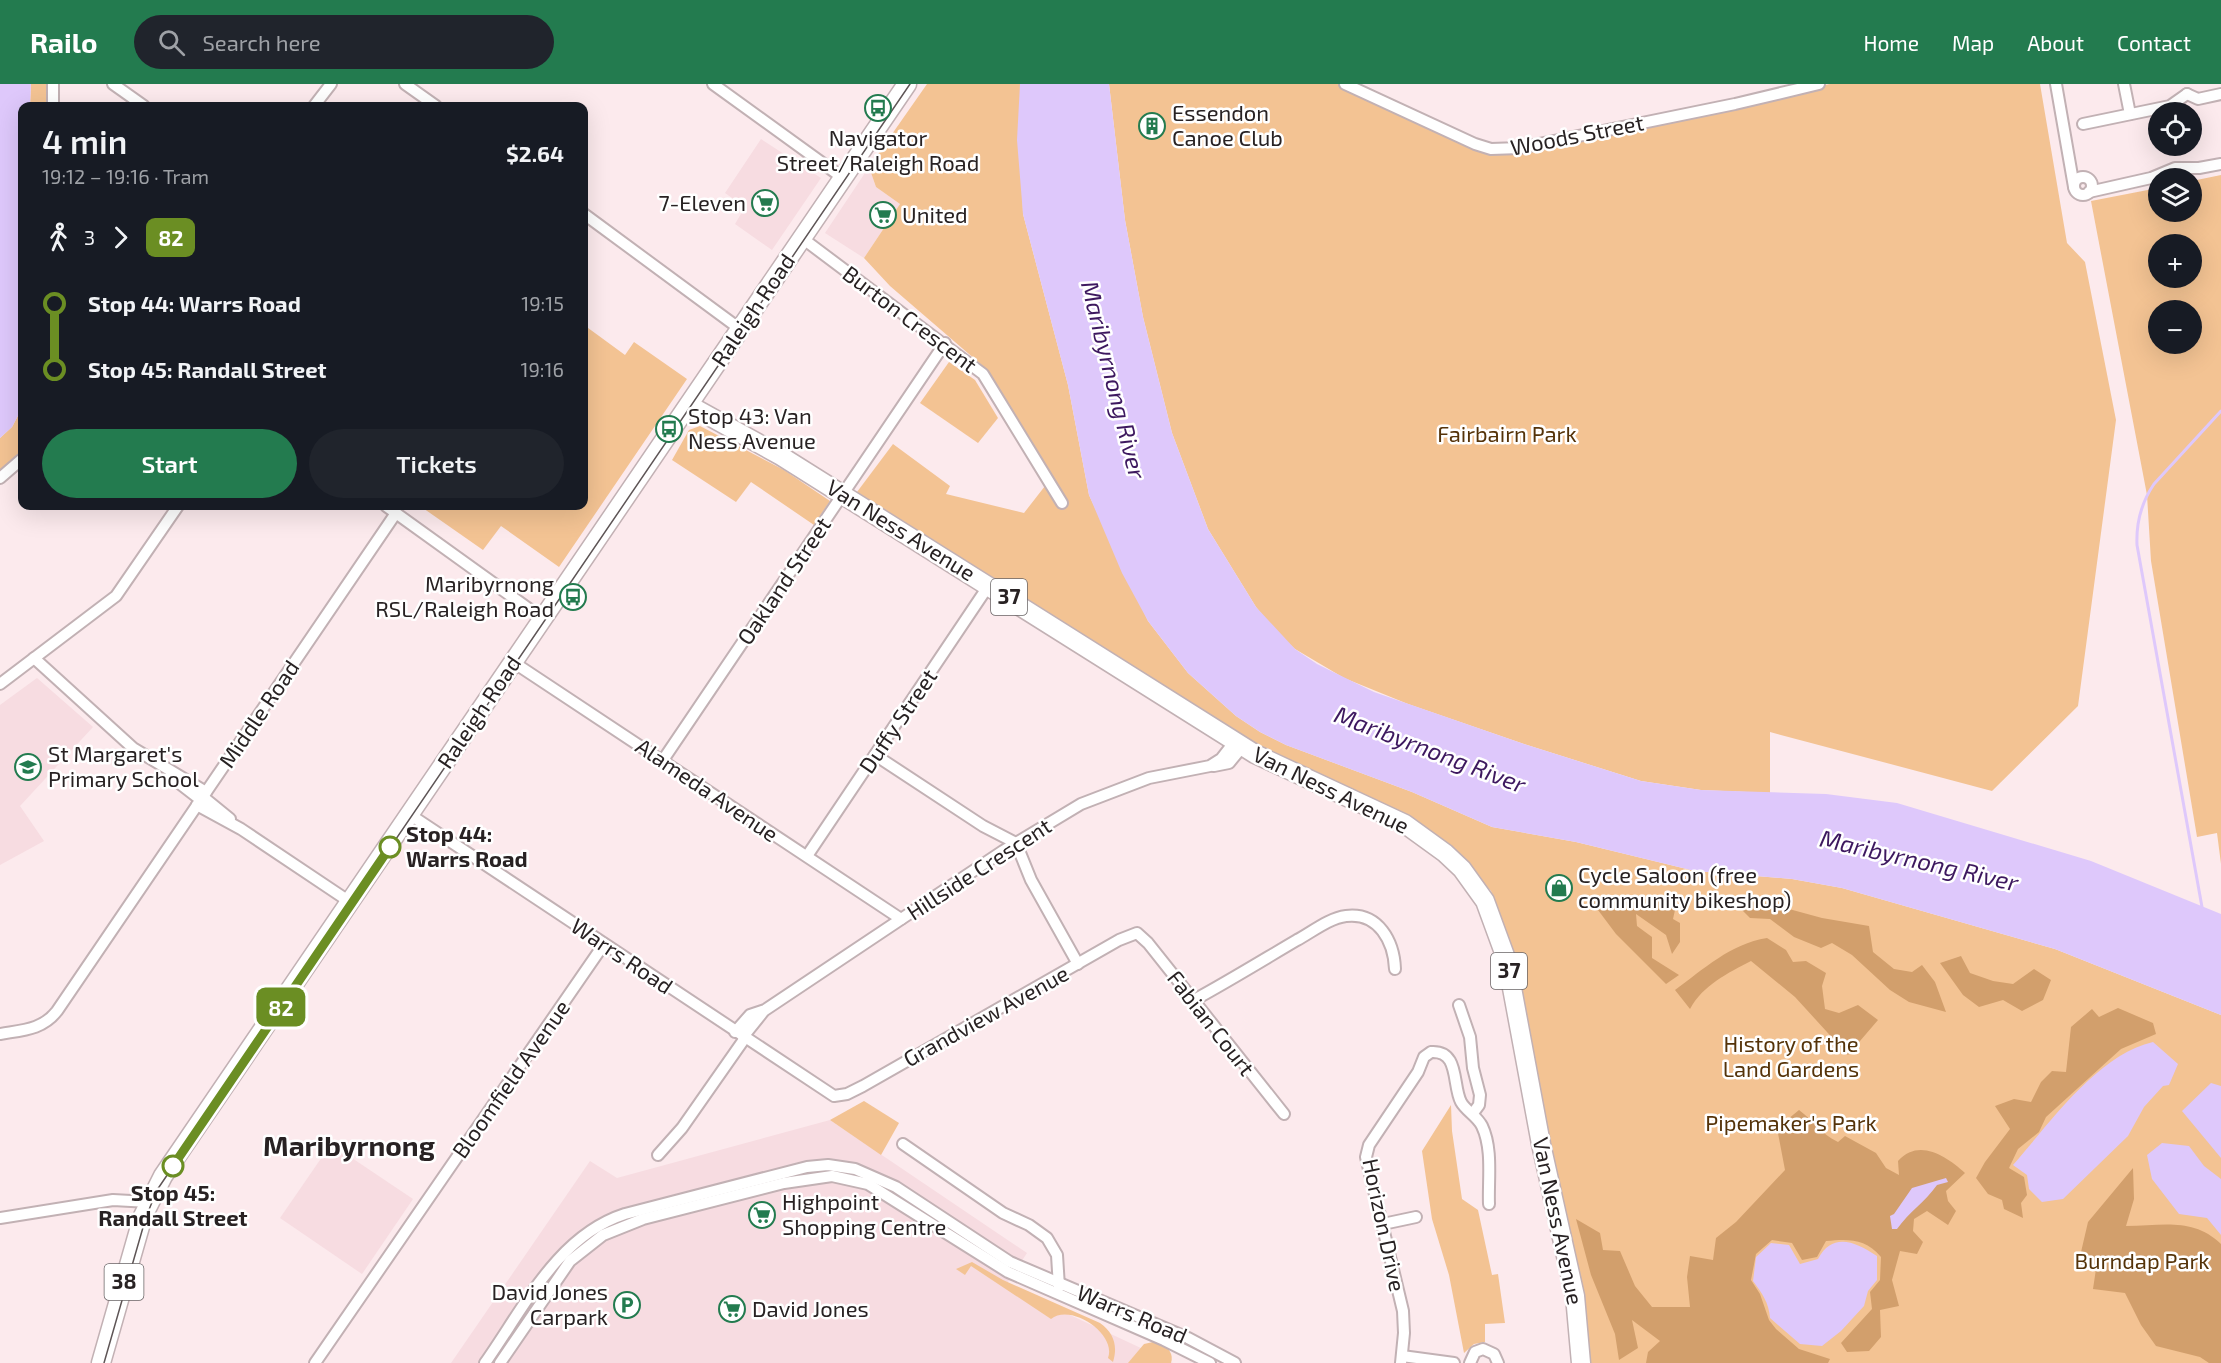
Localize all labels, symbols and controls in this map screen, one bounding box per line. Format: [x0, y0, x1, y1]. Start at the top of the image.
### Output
search box [134, 15, 554, 69]
text: Railo [30, 25, 98, 59]
icon: search [155, 26, 188, 59]
text: Search here [203, 29, 321, 55]
text: Home [1863, 30, 1919, 55]
text: Map [1952, 30, 1994, 55]
text: About [2027, 30, 2084, 55]
text: Contact [2117, 30, 2191, 55]
bus stop icon: Navigator Street/Raleigh Road [863, 93, 893, 123]
place label: Essendon Canoe Club [1172, 99, 1283, 150]
map controls [2148, 102, 2202, 354]
button: locate [2148, 102, 2202, 156]
street label: Woods Street [1508, 108, 1646, 160]
building icon: Essendon Canoe Club [1137, 111, 1167, 141]
text: 4 min [42, 121, 127, 161]
place label: Navigator Street/Raleigh Road [777, 124, 979, 175]
text: $2.64 [506, 140, 564, 166]
text: 19:12 – 19:16 · Tram [42, 164, 209, 188]
button: layers [2148, 168, 2202, 222]
supermarket icon: 7-Eleven [750, 188, 780, 218]
place label: 7-Eleven [659, 189, 746, 215]
supermarket icon: United [868, 200, 898, 230]
place label: United [902, 201, 968, 227]
icon: walk [42, 221, 75, 254]
icon: forward [104, 221, 137, 254]
text: 3 [84, 225, 95, 249]
text: 82 [158, 225, 183, 250]
button: + [2148, 234, 2202, 288]
street label: Raleigh Road [705, 248, 799, 371]
street label: Burton Crescent [838, 259, 983, 377]
water label: Maribyrnong River [1076, 278, 1153, 482]
text: Stop 44: Warrs Road [88, 290, 301, 316]
text: 19:15 [521, 291, 564, 315]
button: − [2148, 300, 2202, 354]
text: Stop 45: Randall Street [88, 356, 327, 382]
text: 19:16 [520, 357, 564, 381]
place label: Stop 43: Van Ness Avenue [688, 402, 816, 453]
bus stop icon: Stop 43: Van Ness Avenue [654, 414, 684, 444]
park label: Fairbairn Park [1437, 420, 1577, 446]
button: Start [42, 429, 297, 498]
button: Tickets [309, 429, 564, 498]
street label: Van Ness Avenue [822, 473, 981, 585]
street label: Oakland Street [731, 512, 835, 649]
place label: Maribyrnong RSL/Raleigh Road [375, 570, 554, 621]
road number: 37 [991, 579, 1027, 615]
bus stop icon: Maribyrnong RSL/Raleigh Road [558, 582, 588, 612]
street label: Raleigh Road [431, 650, 525, 773]
street label: Middle Road [213, 655, 304, 772]
street label: Duffy Street [853, 663, 942, 777]
water label: Maribyrnong River [1331, 699, 1531, 799]
street label: Alameda Avenue [631, 732, 784, 846]
place label: St Margaret's Primary School [48, 740, 199, 791]
street label: Van Ness Avenue [1249, 740, 1414, 838]
school or university icon: St Margaret's Primary School [13, 752, 43, 782]
street label: Hillside Crescent [901, 812, 1055, 924]
place label: Stop 44: Warrs Road [406, 820, 528, 871]
water label: Maribyrnong River [1817, 823, 2022, 897]
marker: Stop 44: Warrs Road [379, 836, 401, 858]
place label: Cycle Saloon (free community bikeshop) [1578, 861, 1791, 912]
shop icon: Cycle Saloon (free community bikeshop) [1544, 873, 1574, 903]
street label: Warrs Road [567, 912, 678, 999]
road number: 37 [1491, 953, 1527, 989]
street label: Grandview Avenue [898, 959, 1073, 1071]
street label: Fabian Court [1163, 965, 1261, 1080]
line badge: 82 [254, 988, 308, 1026]
street label: Bloomfield Avenue [446, 994, 574, 1162]
text: 82 [268, 995, 294, 1020]
park label: History of the Land Gardens [1723, 1030, 1859, 1081]
park label: Pipemaker's Park [1705, 1109, 1877, 1135]
district label: Maribyrnong [263, 1128, 435, 1162]
street label: Van Ness Avenue [1529, 1135, 1589, 1307]
marker: Stop 45: Randall Street [162, 1155, 184, 1177]
street label: Horizon Drive [1358, 1156, 1412, 1294]
place label: Stop 45: Randall Street [98, 1179, 248, 1230]
place label: Highpoint Shopping Centre [782, 1188, 946, 1239]
supermarket icon: Highpoint Shopping Centre [747, 1200, 777, 1230]
park label: Burndap Park [2074, 1247, 2210, 1273]
road number: 38 [104, 1264, 144, 1300]
place label: David Jones Carpark [491, 1278, 608, 1329]
street label: Warrs Road [1073, 1278, 1191, 1348]
parking icon: David Jones Carpark [612, 1290, 642, 1320]
supermarket icon: David Jones [717, 1294, 747, 1324]
place label: David Jones [752, 1295, 869, 1321]

